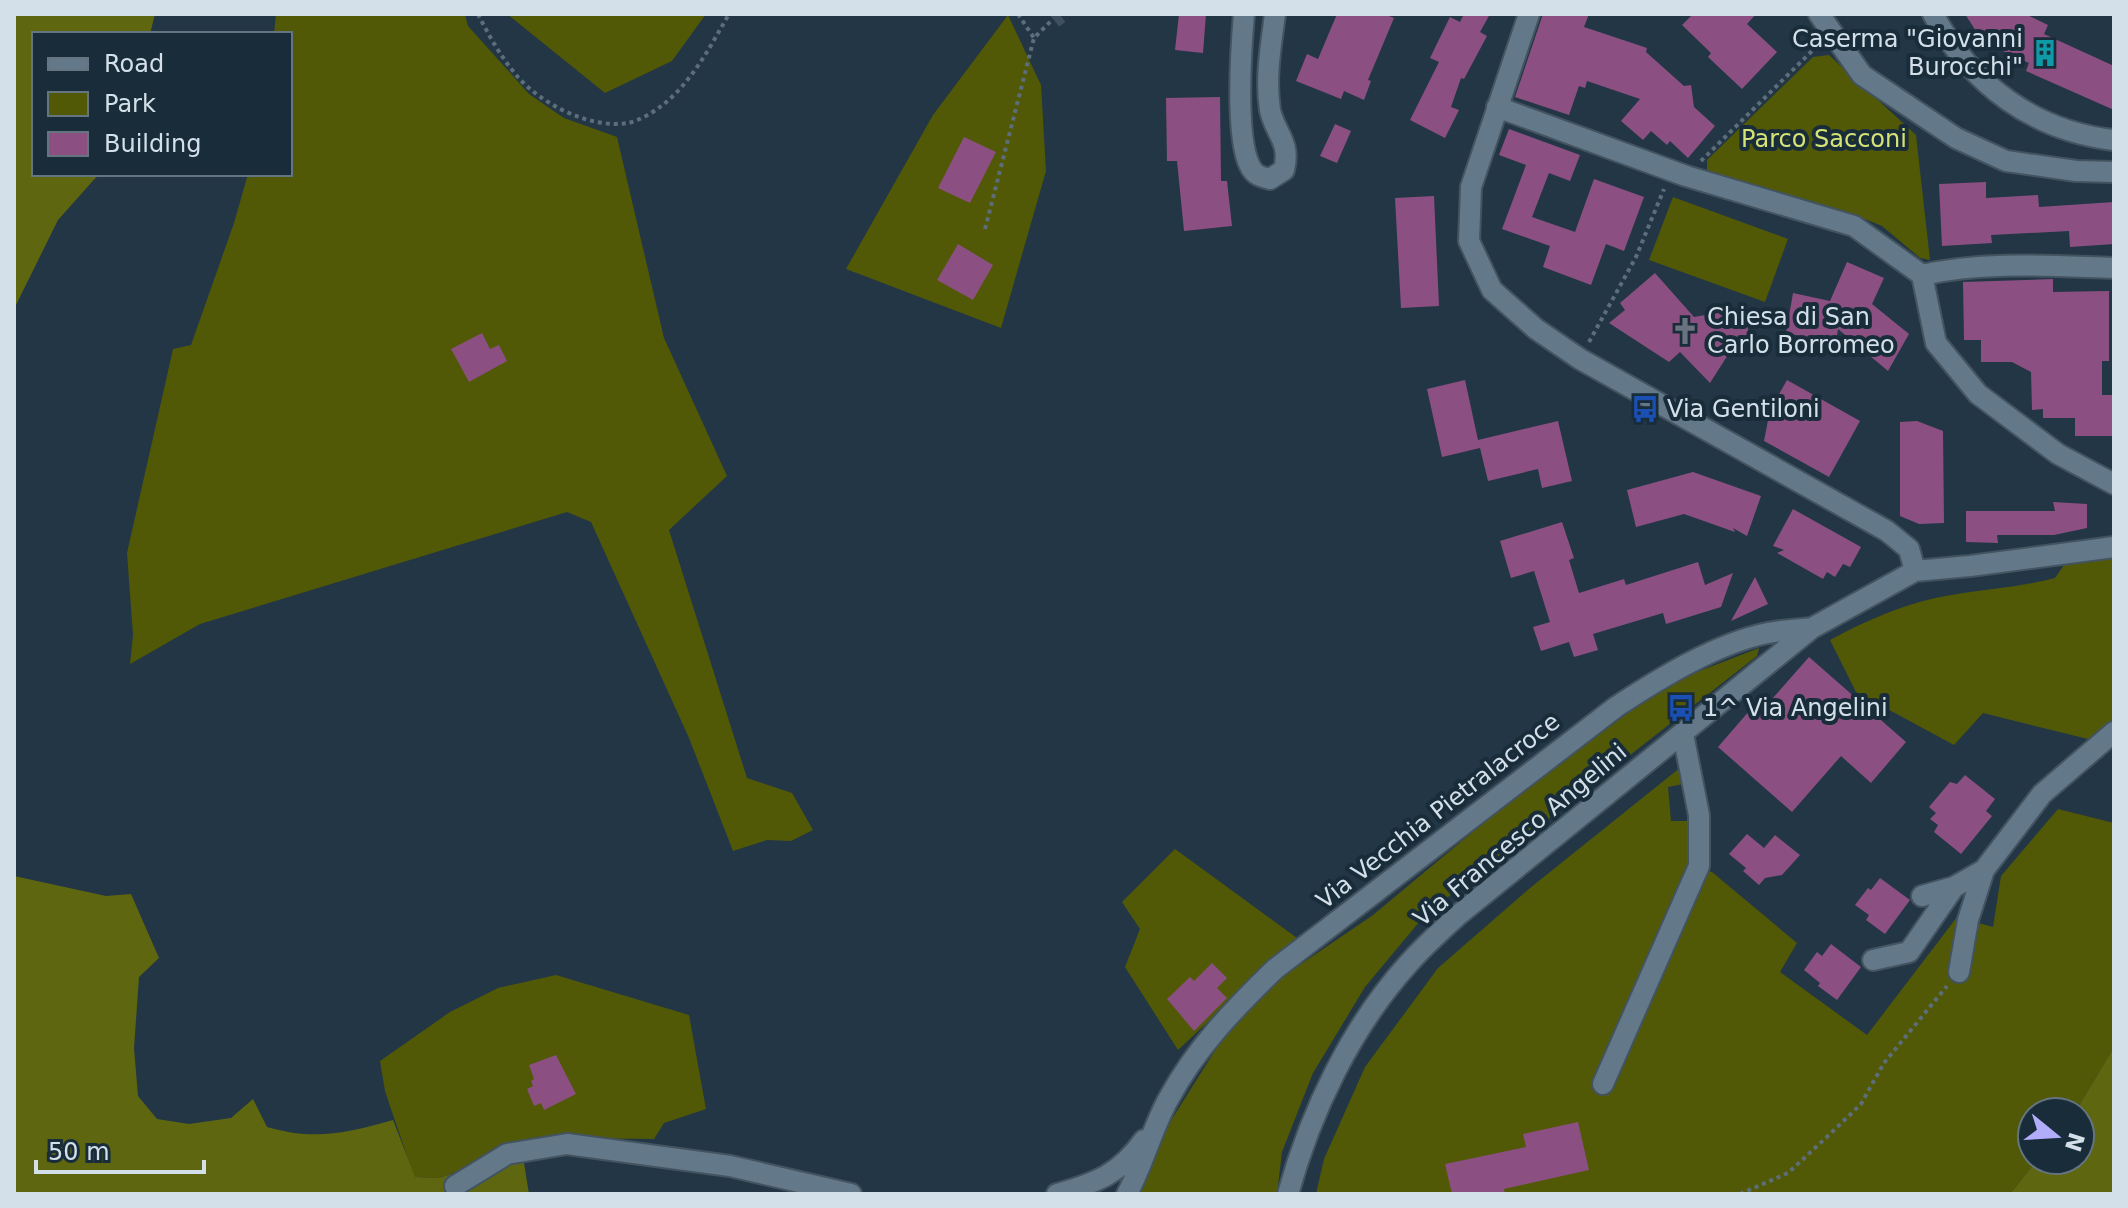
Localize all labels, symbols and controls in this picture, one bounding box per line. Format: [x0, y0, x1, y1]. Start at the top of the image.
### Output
place label: Caserma "Giovanni Burocchi" [1792, 25, 2023, 81]
legend [32, 32, 292, 176]
building icon: Caserma "Giovanni Burocchi" [2030, 38, 2060, 68]
text: Road [104, 50, 164, 78]
text: Park [104, 90, 156, 118]
park label: Parco Sacconi [1741, 125, 1907, 153]
text: Building [104, 130, 201, 158]
place label: Chiesa di San Carlo Borromeo [1707, 303, 1895, 359]
church icon: Chiesa di San Carlo Borromeo [1670, 316, 1700, 346]
bus stop icon: Via Gentiloni [1630, 394, 1660, 424]
place label: Via Gentiloni [1667, 395, 1820, 423]
bus stop icon: 1^ Via Angelini [1666, 693, 1696, 723]
place label: 1^ Via Angelini [1703, 694, 1888, 722]
street label: Via Vecchia Pietralacroce [1311, 707, 1565, 915]
street label: Via Francesco Angelini [1408, 738, 1632, 932]
north arrow [2016, 1096, 2096, 1176]
scale bar [36, 1124, 204, 1174]
text: N [2060, 1129, 2089, 1155]
text: 50 m [48, 1138, 110, 1166]

